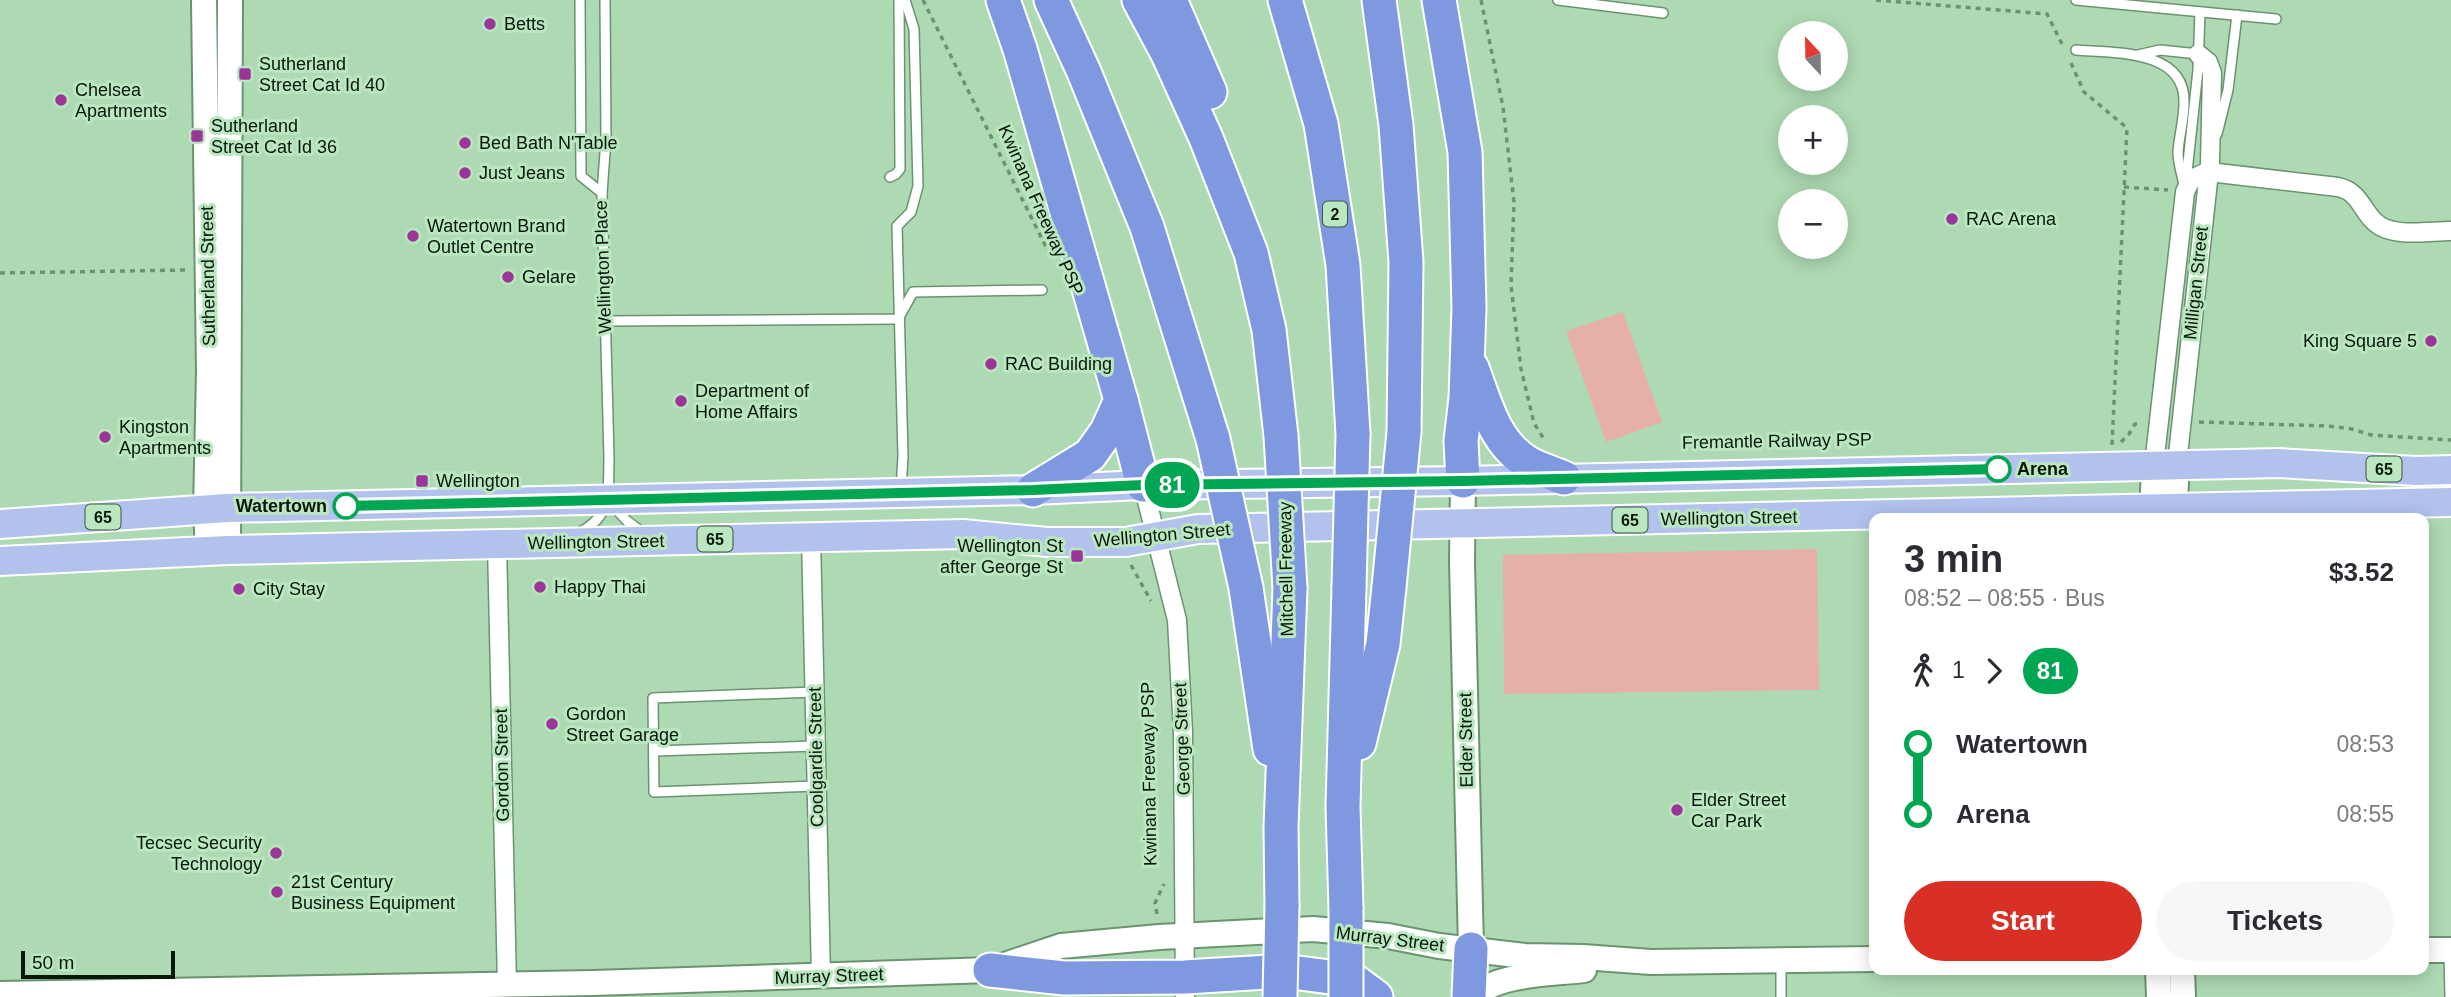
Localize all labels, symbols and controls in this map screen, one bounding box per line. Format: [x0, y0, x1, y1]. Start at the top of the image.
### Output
place label: Betts [504, 14, 545, 34]
marker: Betts [482, 16, 498, 32]
north arrow [1778, 21, 1848, 91]
map controls [1778, 21, 1848, 259]
place label: Sutherland Street Cat Id 40 [259, 54, 385, 95]
marker: Sutherland Street Cat Id 40 [237, 66, 253, 82]
place label: Chelsea Apartments [75, 80, 167, 121]
marker: Chelsea Apartments [53, 92, 69, 108]
button: + [1778, 105, 1848, 175]
place label: Sutherland Street Cat Id 36 [211, 116, 337, 157]
street label: Kwinana Freeway PSP [994, 122, 1088, 298]
marker: Sutherland Street Cat Id 36 [189, 128, 205, 144]
place label: Bed Bath N'Table [479, 133, 618, 153]
marker: Bed Bath N'Table [457, 135, 473, 151]
place label: Just Jeans [479, 163, 565, 183]
marker: Just Jeans [457, 165, 473, 181]
button: − [1778, 189, 1848, 259]
street label: Wellington Place [591, 200, 615, 334]
road number: 2 [1323, 202, 1347, 227]
street label: Sutherland Street [197, 206, 219, 346]
place label: RAC Arena [1966, 209, 2057, 229]
marker: RAC Arena [1944, 211, 1960, 227]
place label: Watertown Brand Outlet Centre [427, 216, 565, 257]
street label: Milligan Street [2180, 225, 2212, 341]
marker: Watertown Brand Outlet Centre [405, 228, 421, 244]
place label: Gelare [522, 267, 576, 287]
marker: Gelare [500, 269, 516, 285]
place label: King Square 5 [2303, 331, 2417, 351]
marker: King Square 5 [2423, 333, 2439, 349]
place label: RAC Building [1005, 354, 1112, 374]
marker: RAC Building [983, 356, 999, 372]
place label: Department of Home Affairs [695, 381, 810, 422]
marker: Department of Home Affairs [673, 393, 689, 409]
place label: Kingston Apartments [119, 417, 211, 458]
marker: Kingston Apartments [97, 429, 113, 445]
street label: Fremantle Railway PSP [1682, 429, 1872, 453]
marker: Arena [1985, 456, 2011, 482]
road number: 65 [2366, 456, 2402, 482]
place label: Arena [2017, 459, 2069, 479]
line badge: 81 [1140, 462, 1204, 508]
place label: Wellington [436, 471, 520, 491]
text: 81 [1159, 471, 1185, 498]
marker: Wellington [414, 473, 430, 489]
marker: Watertown [333, 493, 359, 519]
place label: Watertown [236, 496, 327, 516]
street label: Mitchell Freeway [1275, 501, 1297, 637]
road number: 65 [86, 504, 120, 530]
street label: Wellington Street [1660, 507, 1798, 529]
road number: 65 [1612, 508, 1648, 533]
street label: Wellington Street [1093, 519, 1231, 551]
road number: 65 [698, 526, 732, 552]
street label: Wellington Street [527, 531, 665, 553]
place label: Wellington St after George St [940, 536, 1063, 577]
text: 3 min [1904, 538, 2003, 580]
marker: Wellington St after George St [1069, 548, 1085, 564]
text: $3.52 [2329, 557, 2394, 587]
place label: Happy Thai [554, 577, 646, 597]
place label: City Stay [253, 579, 325, 599]
marker: Happy Thai [532, 579, 548, 595]
marker: City Stay [231, 581, 247, 597]
text: 08:52 – 08:55 · Bus [1904, 585, 2105, 611]
icon: walk [1904, 652, 1942, 690]
icon: forward [1975, 652, 2013, 690]
text: 1 [1952, 657, 1965, 683]
text: 81 [2037, 657, 2064, 684]
street label: Kwinana Freeway PSP [1137, 682, 1161, 866]
street label: George Street [1170, 682, 1194, 796]
street label: Coolgardie Street [805, 687, 827, 827]
street label: Elder Street [1455, 692, 1477, 788]
place label: Gordon Street Garage [566, 704, 679, 745]
street label: Gordon Street [491, 708, 513, 822]
marker: Gordon Street Garage [544, 716, 560, 732]
text: Watertown [1956, 729, 2088, 759]
text: 08:53 [2336, 731, 2394, 757]
place label: Elder Street Car Park [1691, 790, 1786, 831]
text: Arena [1956, 799, 2030, 829]
text: 08:55 [2336, 801, 2394, 827]
marker: Elder Street Car Park [1669, 802, 1685, 818]
place label: Tecsec Security Technology [136, 833, 262, 874]
marker: Tecsec Security Technology [268, 845, 284, 861]
place label: 21st Century Business Equipment [291, 872, 455, 913]
button: Start [1904, 881, 2142, 961]
button: Tickets [2156, 881, 2394, 961]
marker: 21st Century Business Equipment [269, 884, 285, 900]
street label: Murray Street [1335, 922, 1445, 956]
scale bar [21, 948, 175, 980]
text: 50 m [32, 952, 74, 973]
street label: Murray Street [774, 964, 884, 988]

